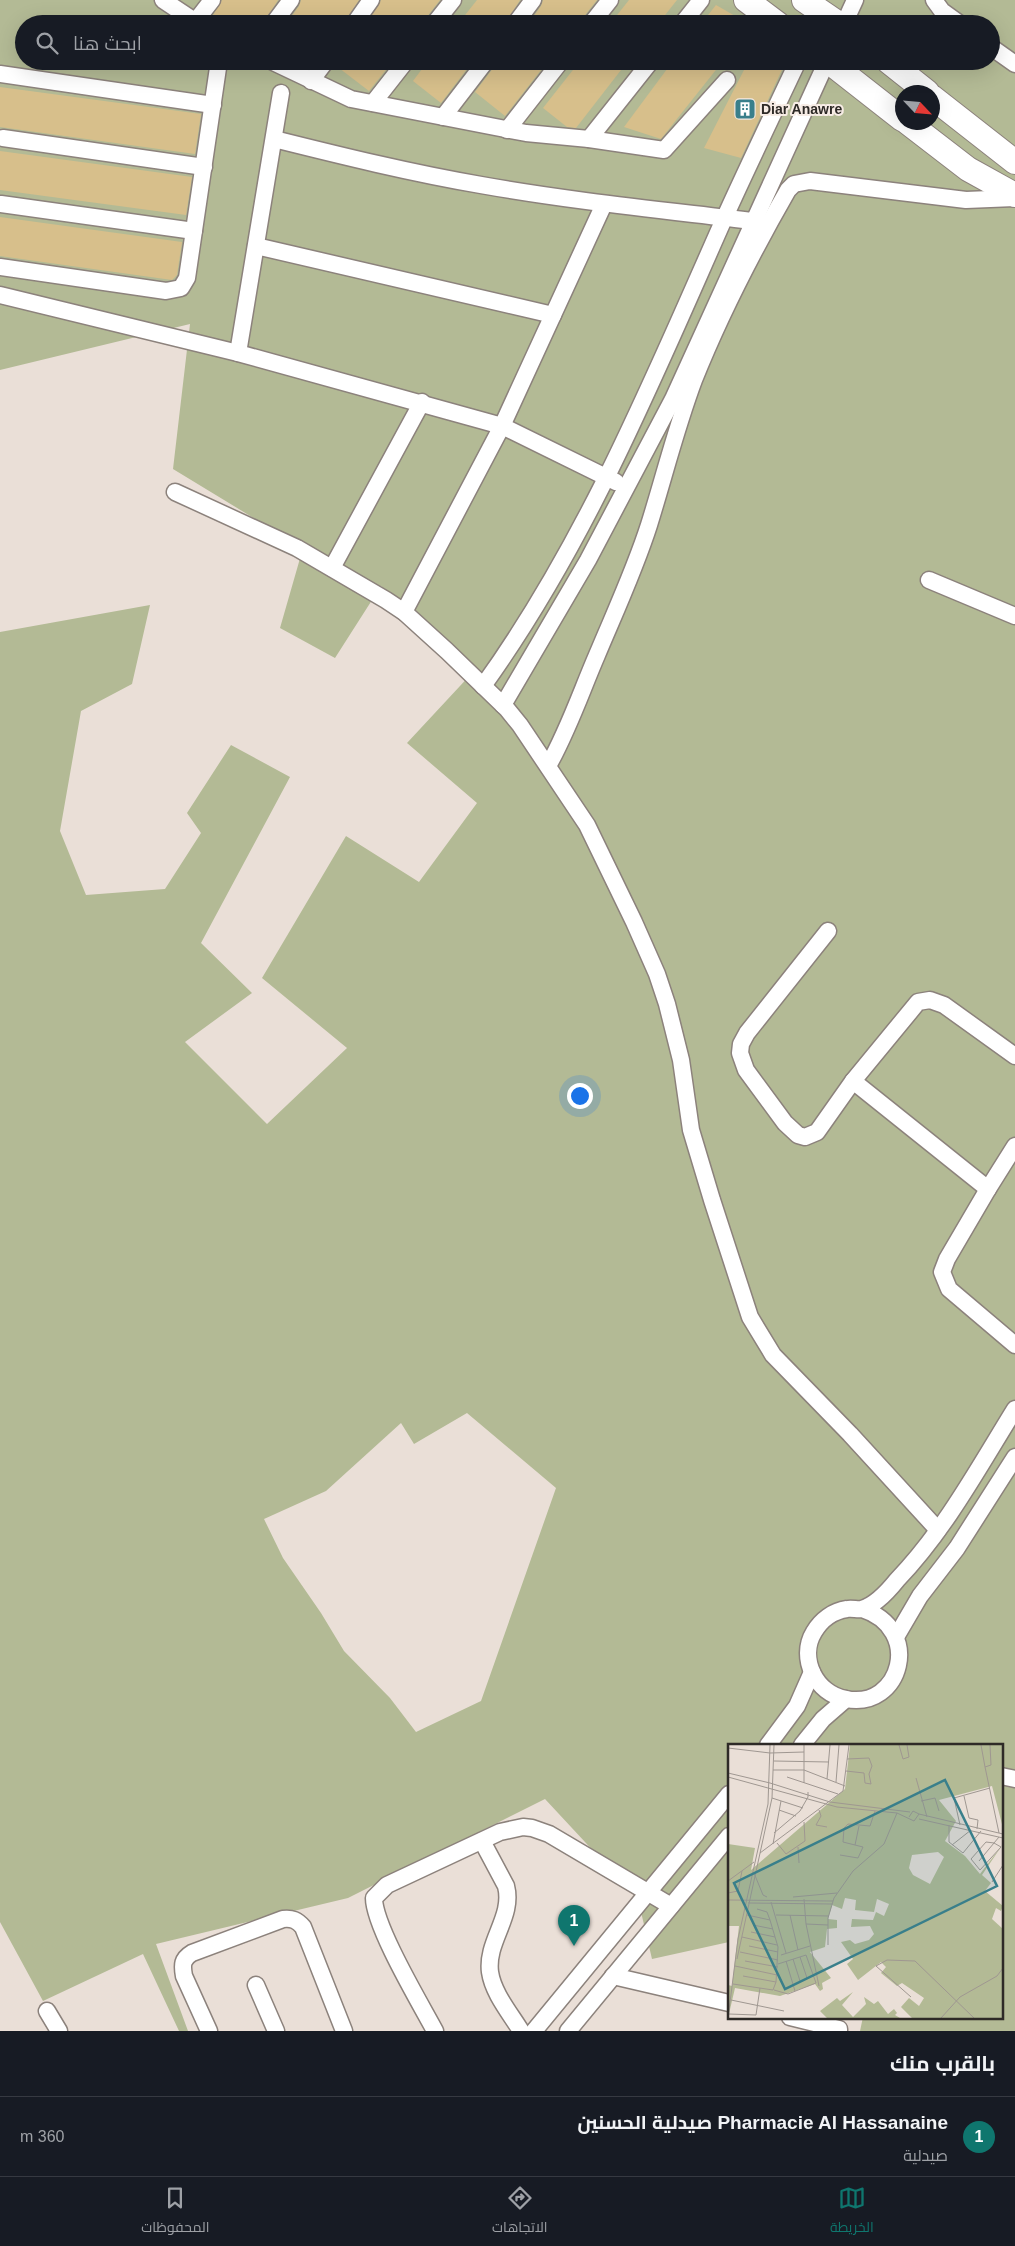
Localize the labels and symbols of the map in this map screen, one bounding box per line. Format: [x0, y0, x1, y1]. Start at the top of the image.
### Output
north arrow [895, 85, 940, 130]
building icon: Diar Anawre [733, 97, 757, 121]
place label: Diar Anawre [761, 101, 842, 117]
your location [567, 1083, 593, 1109]
inset map [728, 1744, 1002, 2018]
pin: 1 [558, 1905, 590, 1946]

